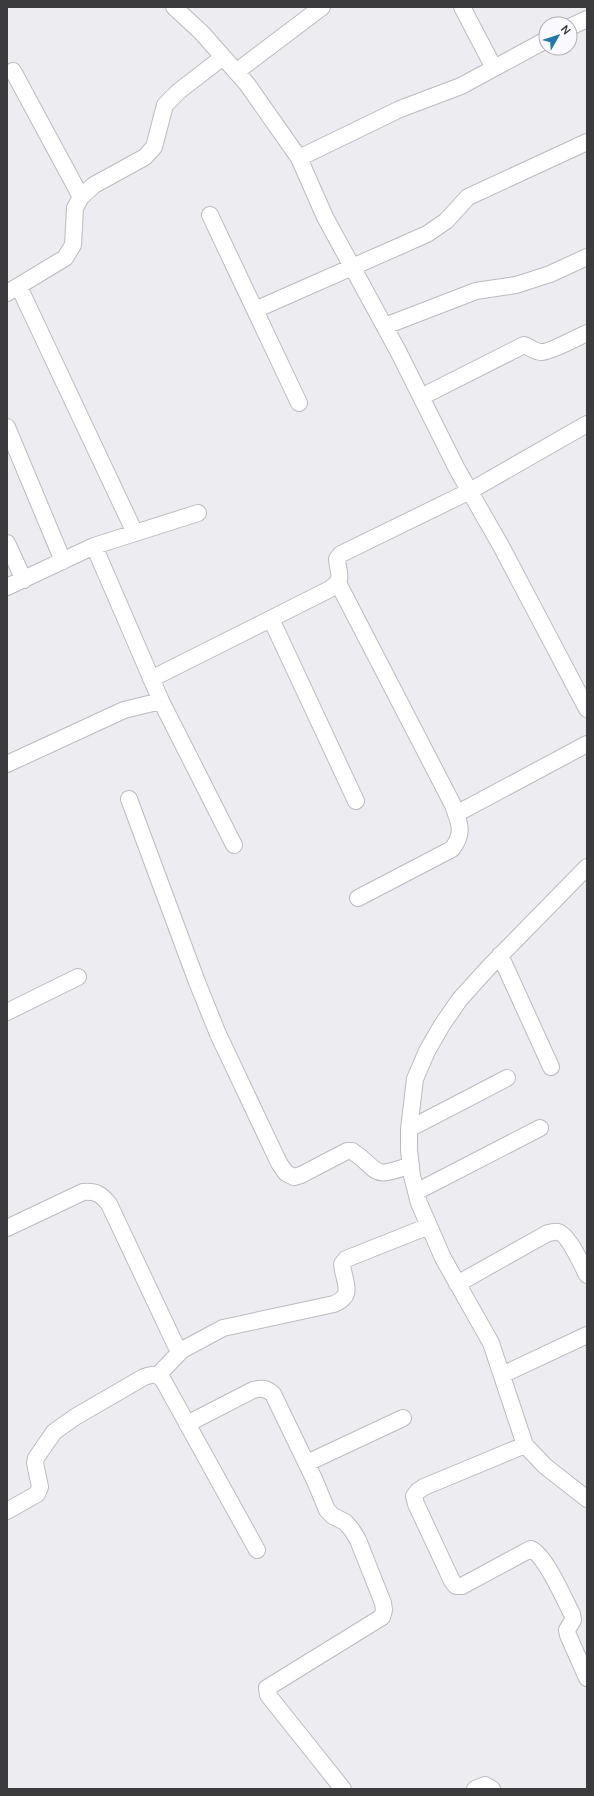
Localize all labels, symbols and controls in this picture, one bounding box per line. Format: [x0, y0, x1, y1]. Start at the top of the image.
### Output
north arrow [538, 16, 578, 56]
text: N [558, 22, 575, 37]

